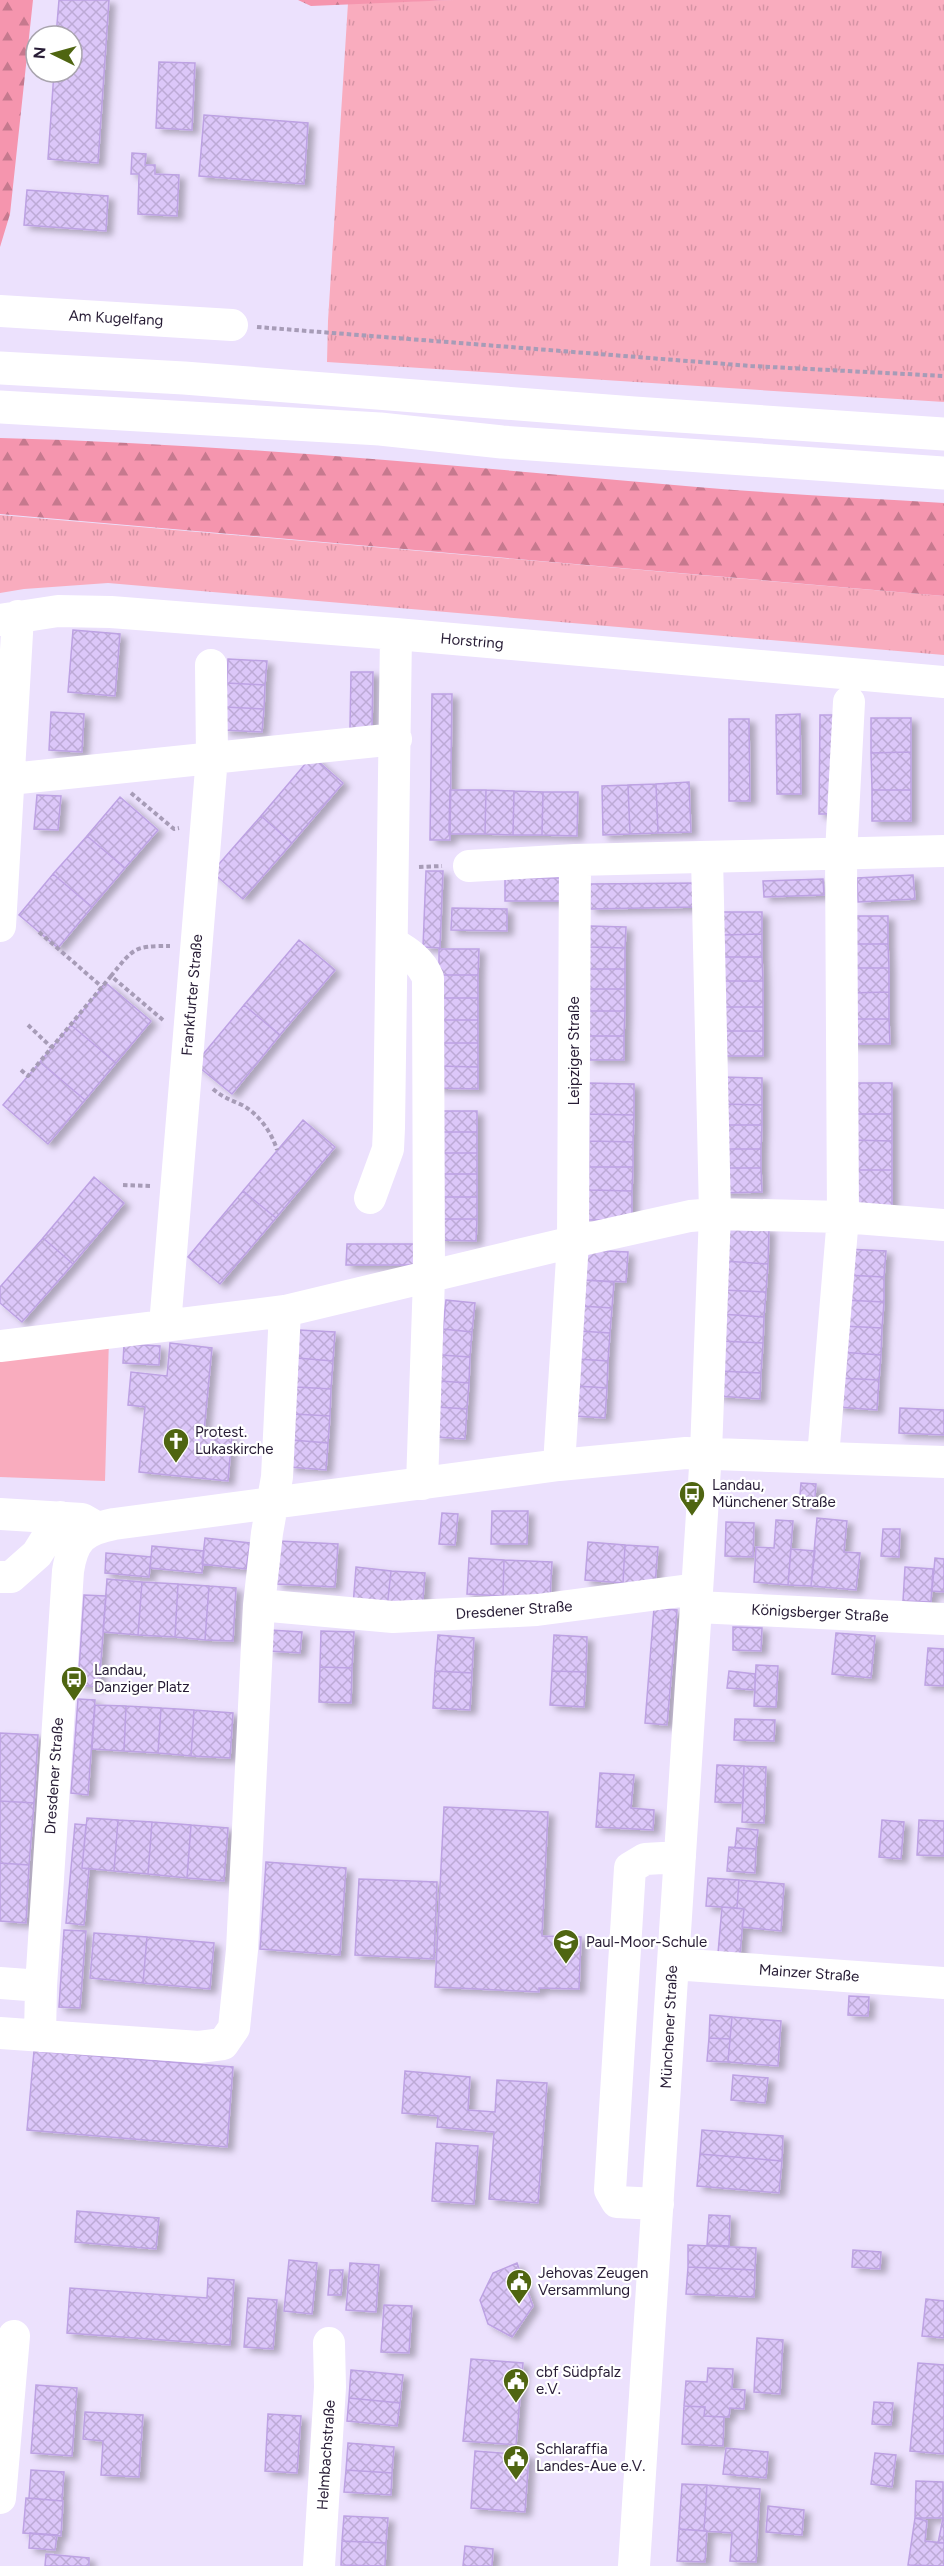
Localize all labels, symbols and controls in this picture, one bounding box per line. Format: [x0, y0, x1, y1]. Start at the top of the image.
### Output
north arrow [24, 24, 84, 84]
text: N [30, 46, 50, 60]
street label: Am Kugelfang [68, 307, 164, 329]
street label: Horstring [440, 629, 504, 653]
street label: Frankfurter Straße [178, 933, 206, 1057]
street label: Leipziger Straße [565, 996, 583, 1106]
place label: Protest. Lukaskirche [195, 1423, 273, 1458]
church icon: Protest. Lukaskirche [161, 1426, 191, 1464]
place label: Landau, Münchener Straße [712, 1476, 836, 1511]
bus stop icon: Landau, Münchener Straße [677, 1479, 707, 1517]
street label: Dresdener Straße [455, 1597, 573, 1623]
street label: Königsberger Straße [751, 1600, 889, 1626]
place label: Landau, Danziger Platz [94, 1661, 190, 1696]
bus stop icon: Landau, Danziger Platz [59, 1664, 89, 1702]
street label: Dresdener Straße [41, 1717, 67, 1835]
school or university icon: Paul-Moor-Schule [551, 1927, 581, 1965]
place label: Paul-Moor-Schule [586, 1933, 707, 1951]
street label: Mainzer Straße [758, 1961, 860, 1985]
street label: Münchener Straße [657, 1965, 681, 2089]
place label: Jehovas Zeugen Versammlung [538, 2264, 648, 2299]
public building icon: Jehovas Zeugen Versammlung [504, 2267, 534, 2305]
place label: cbf Südpfalz e.V. [536, 2363, 621, 2398]
public building icon: cbf Südpfalz e.V. [501, 2366, 531, 2404]
street label: Helmbachstraße [313, 2399, 339, 2511]
place label: Schlaraffia Landes-Aue e.V. [536, 2440, 645, 2475]
public building icon: Schlaraffia Landes-Aue e.V. [501, 2443, 531, 2481]

